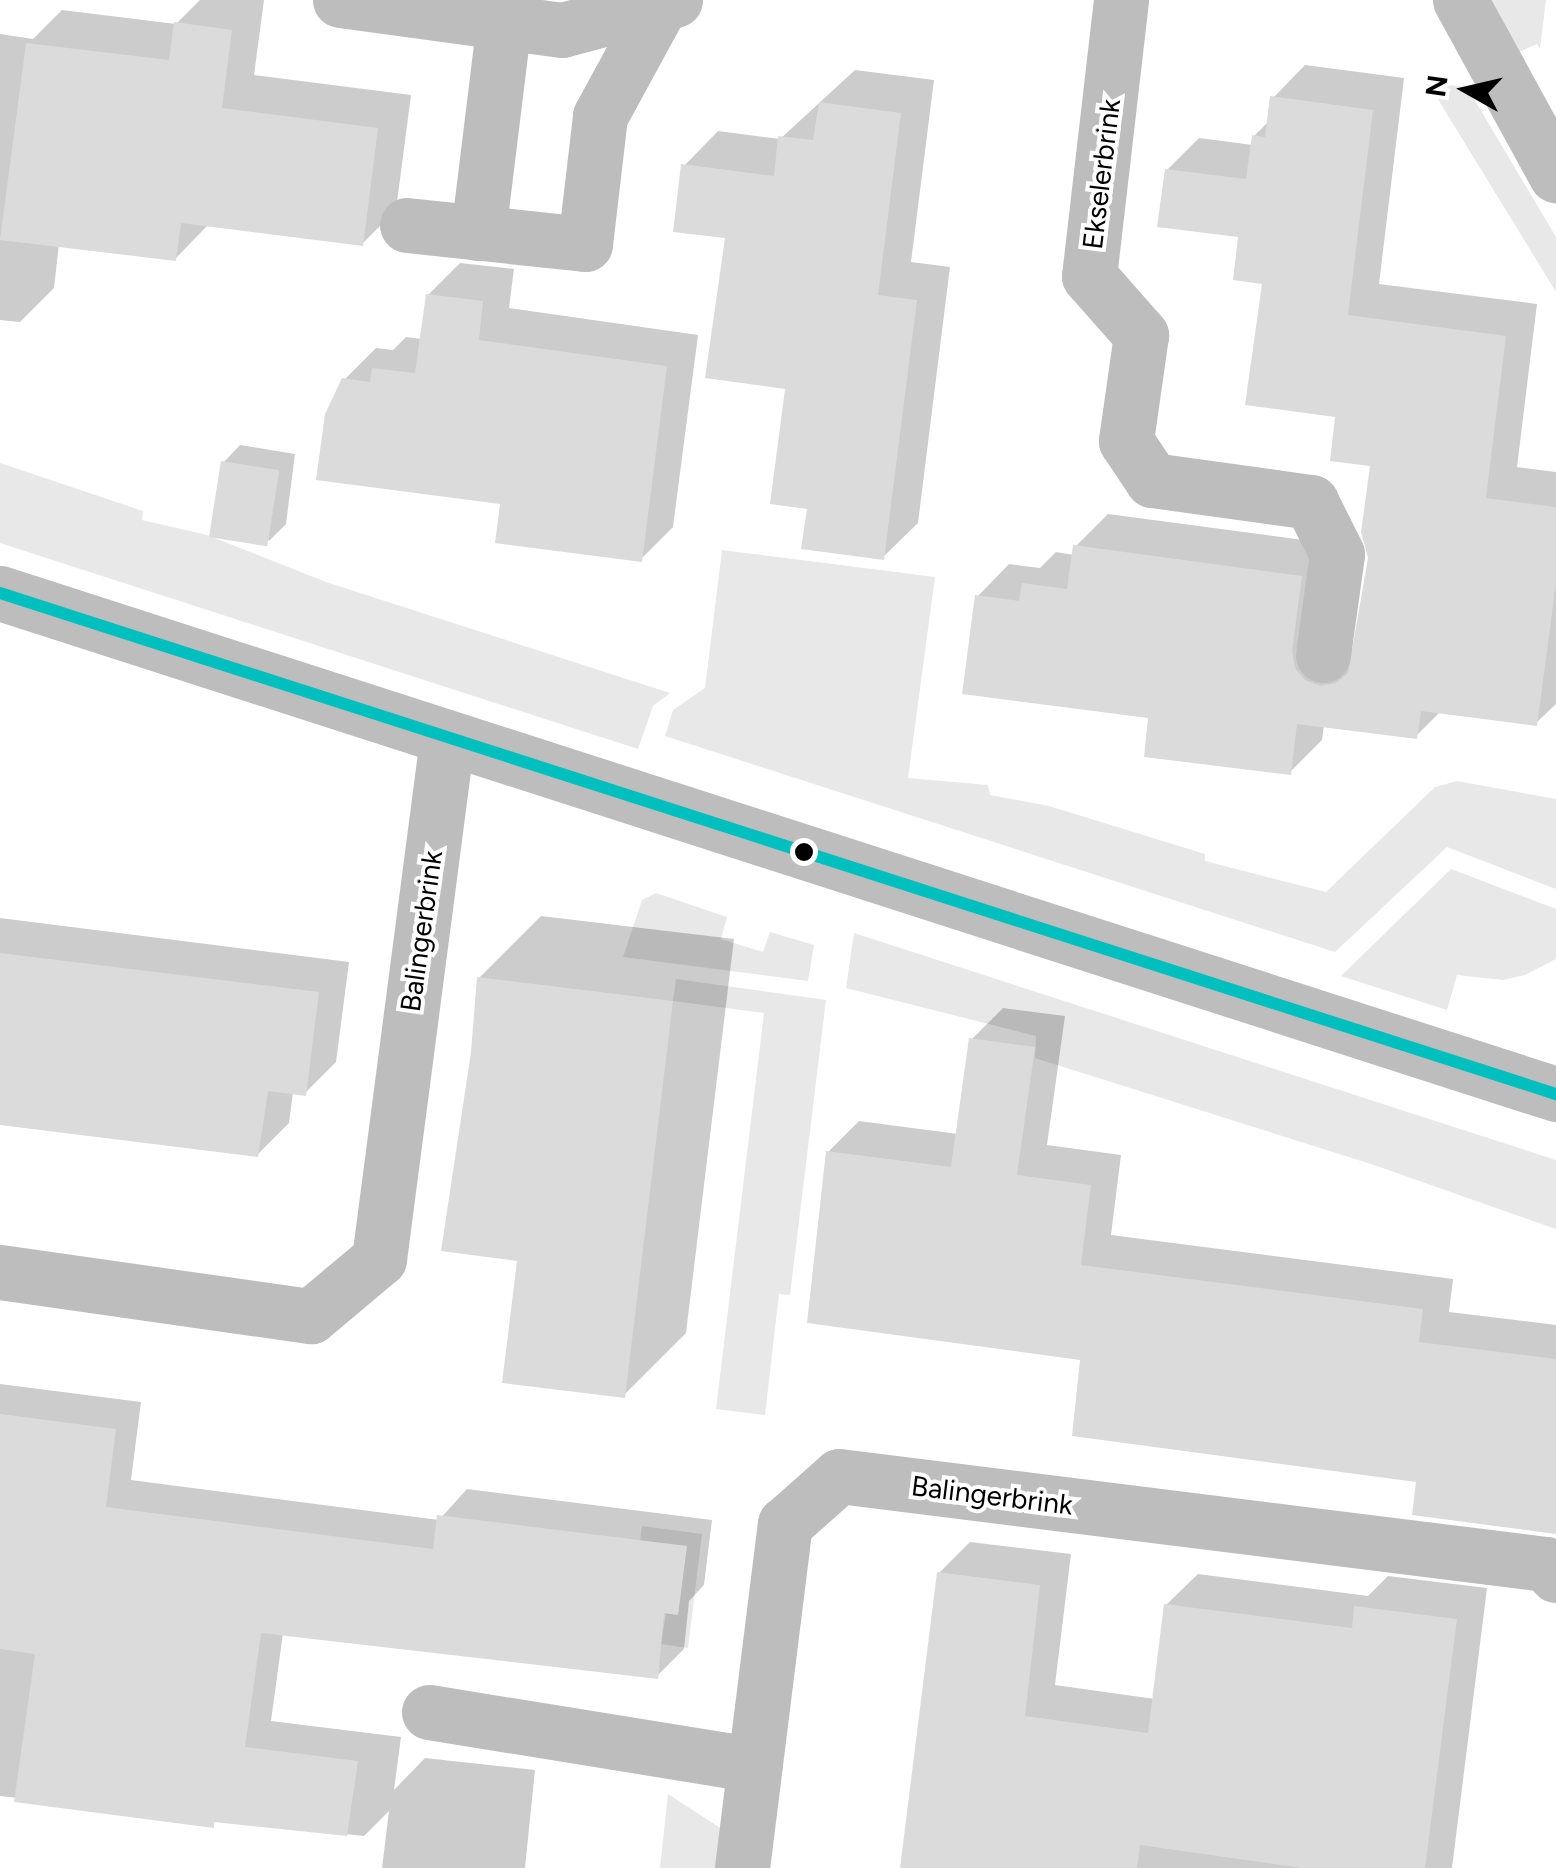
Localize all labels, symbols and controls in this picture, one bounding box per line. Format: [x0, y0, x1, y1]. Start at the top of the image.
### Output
north arrow [1416, 40, 1516, 140]
text: N [1418, 73, 1455, 99]
street label: Ekselerbrink [1075, 97, 1127, 251]
unlabelled marker [794, 842, 814, 862]
street label: Balingerbrink [393, 848, 449, 1014]
street label: Balingerbrink [909, 1468, 1075, 1522]

